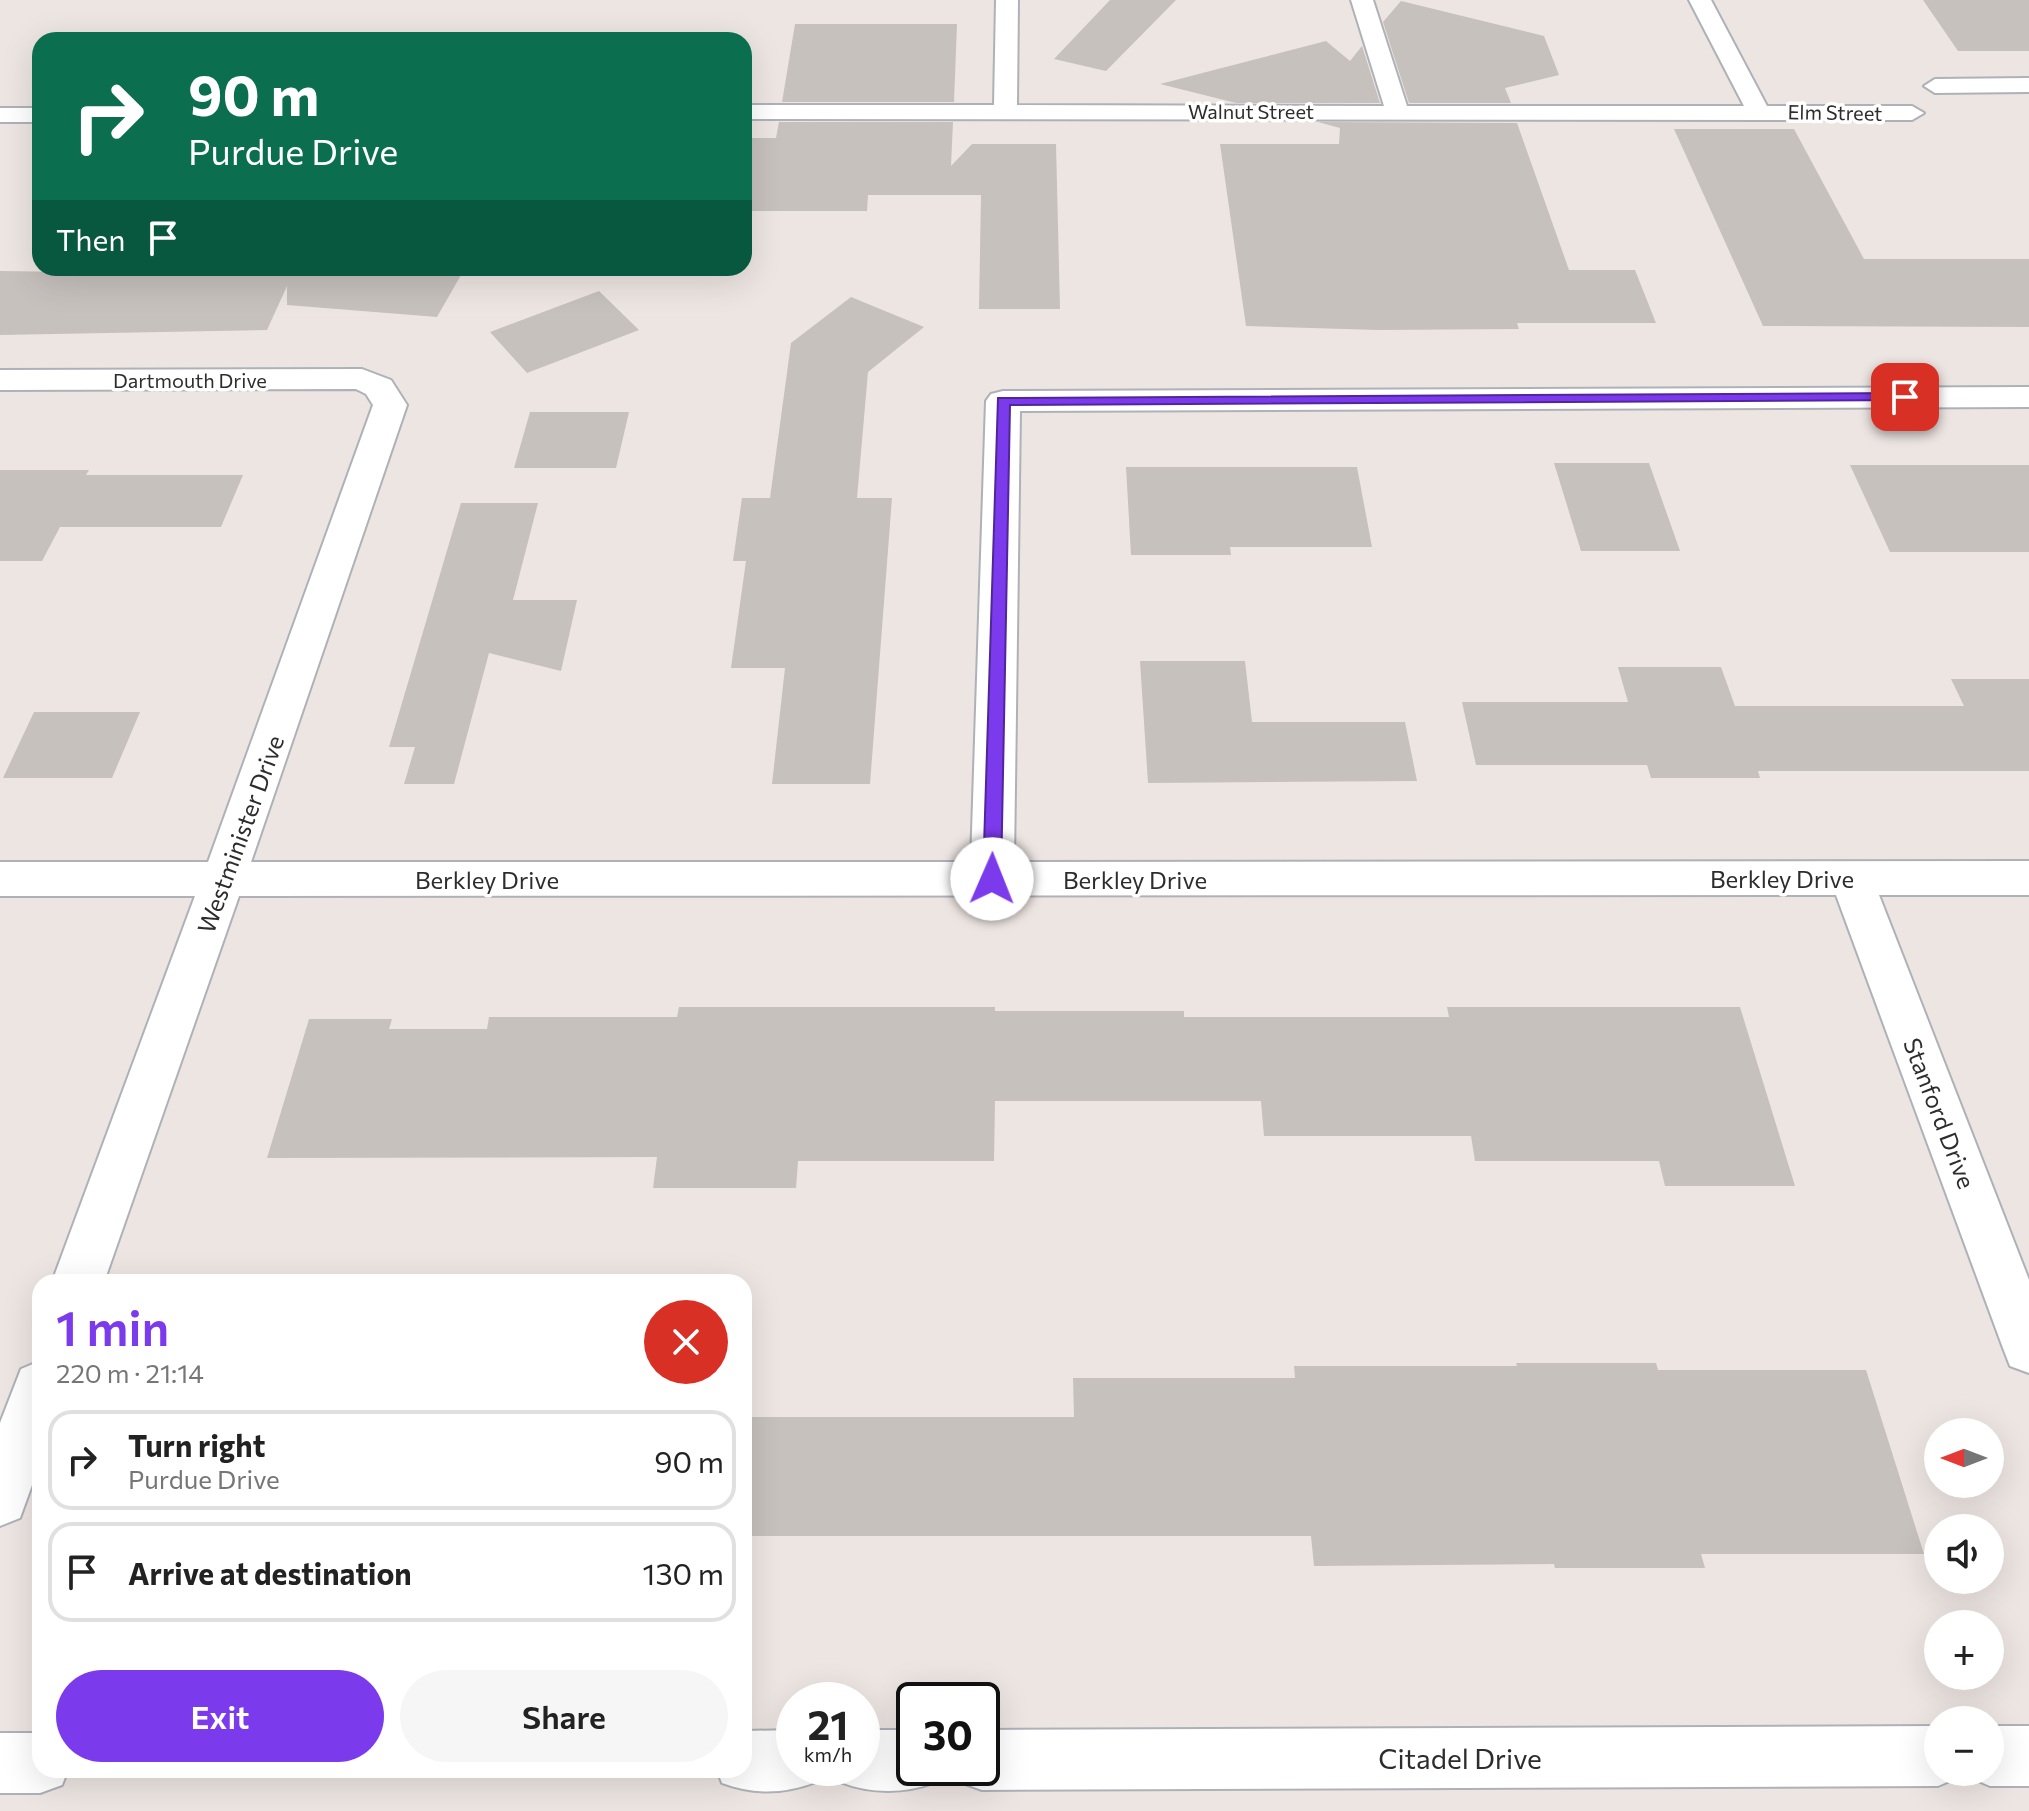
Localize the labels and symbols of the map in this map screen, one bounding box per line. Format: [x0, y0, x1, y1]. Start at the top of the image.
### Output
street label: Walnut Street [1188, 99, 1314, 123]
street label: Elm Street [1787, 99, 1883, 125]
pin [1871, 363, 1939, 431]
street label: Dartmouth Drive [113, 368, 267, 392]
street label: Westminister Drive [191, 731, 289, 937]
position arrow [950, 837, 1034, 921]
street label: Berkley Drive [1710, 864, 1854, 893]
street label: Berkley Drive [415, 865, 559, 894]
street label: Berkley Drive [1063, 865, 1207, 894]
street label: Stanford Drive [1898, 1034, 1982, 1192]
north arrow [1924, 1418, 2004, 1498]
speed limit sign: 30 [896, 1682, 1000, 1786]
street label: Citadel Drive [1378, 1741, 1542, 1775]

